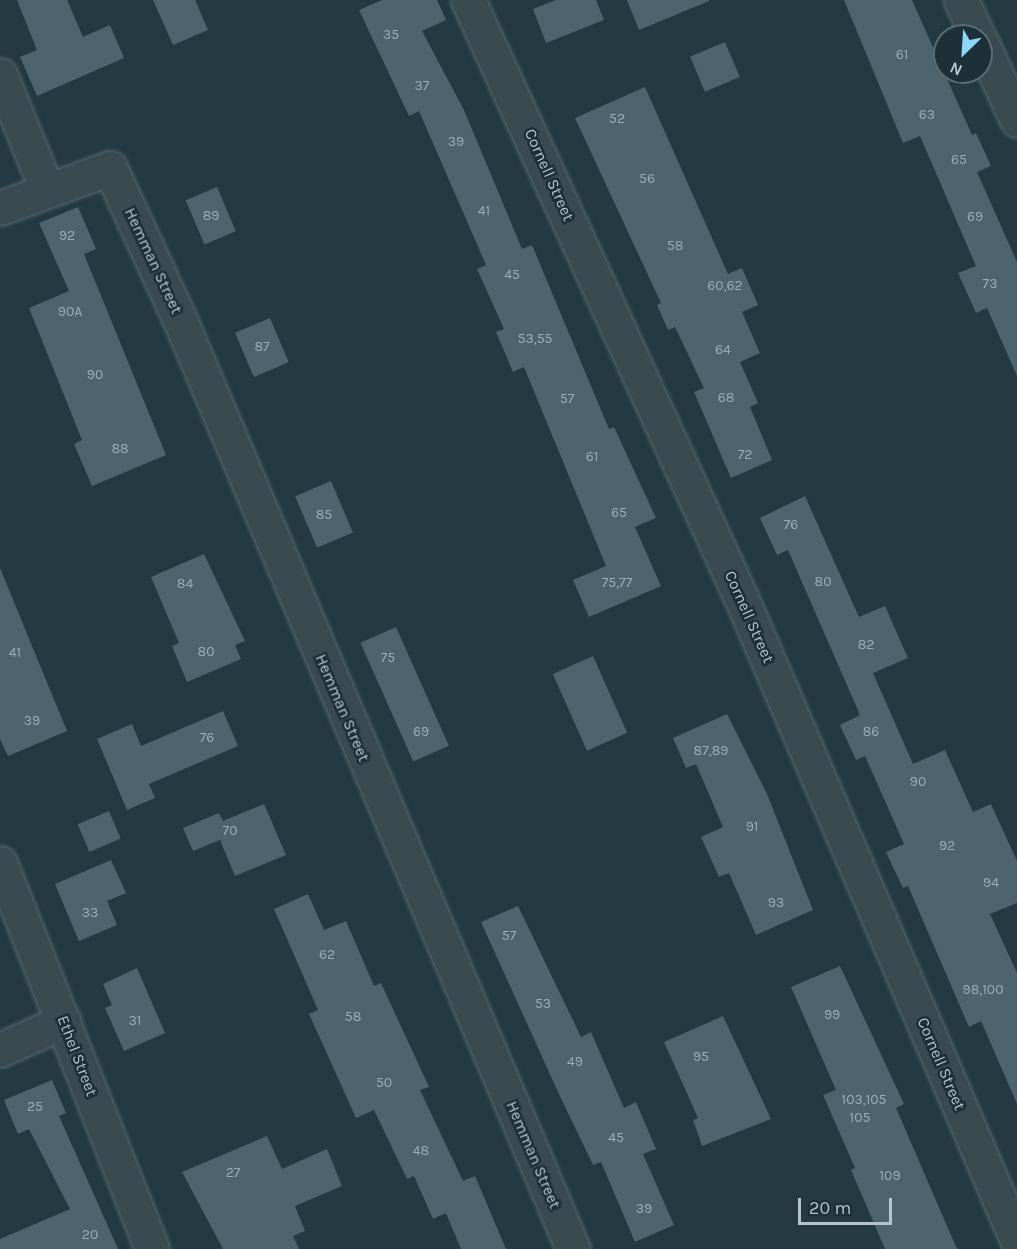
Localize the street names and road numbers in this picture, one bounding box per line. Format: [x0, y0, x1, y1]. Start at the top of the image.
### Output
street label: Cornell Street [520, 126, 578, 224]
street label: Hemman Street [120, 205, 186, 317]
street label: Cornell Street [720, 568, 778, 666]
street label: Hemman Street [311, 651, 373, 765]
street label: Ethel Street [53, 1013, 101, 1099]
street label: Cornell Street [913, 1015, 969, 1113]
street label: Hemman Street [502, 1098, 564, 1212]

